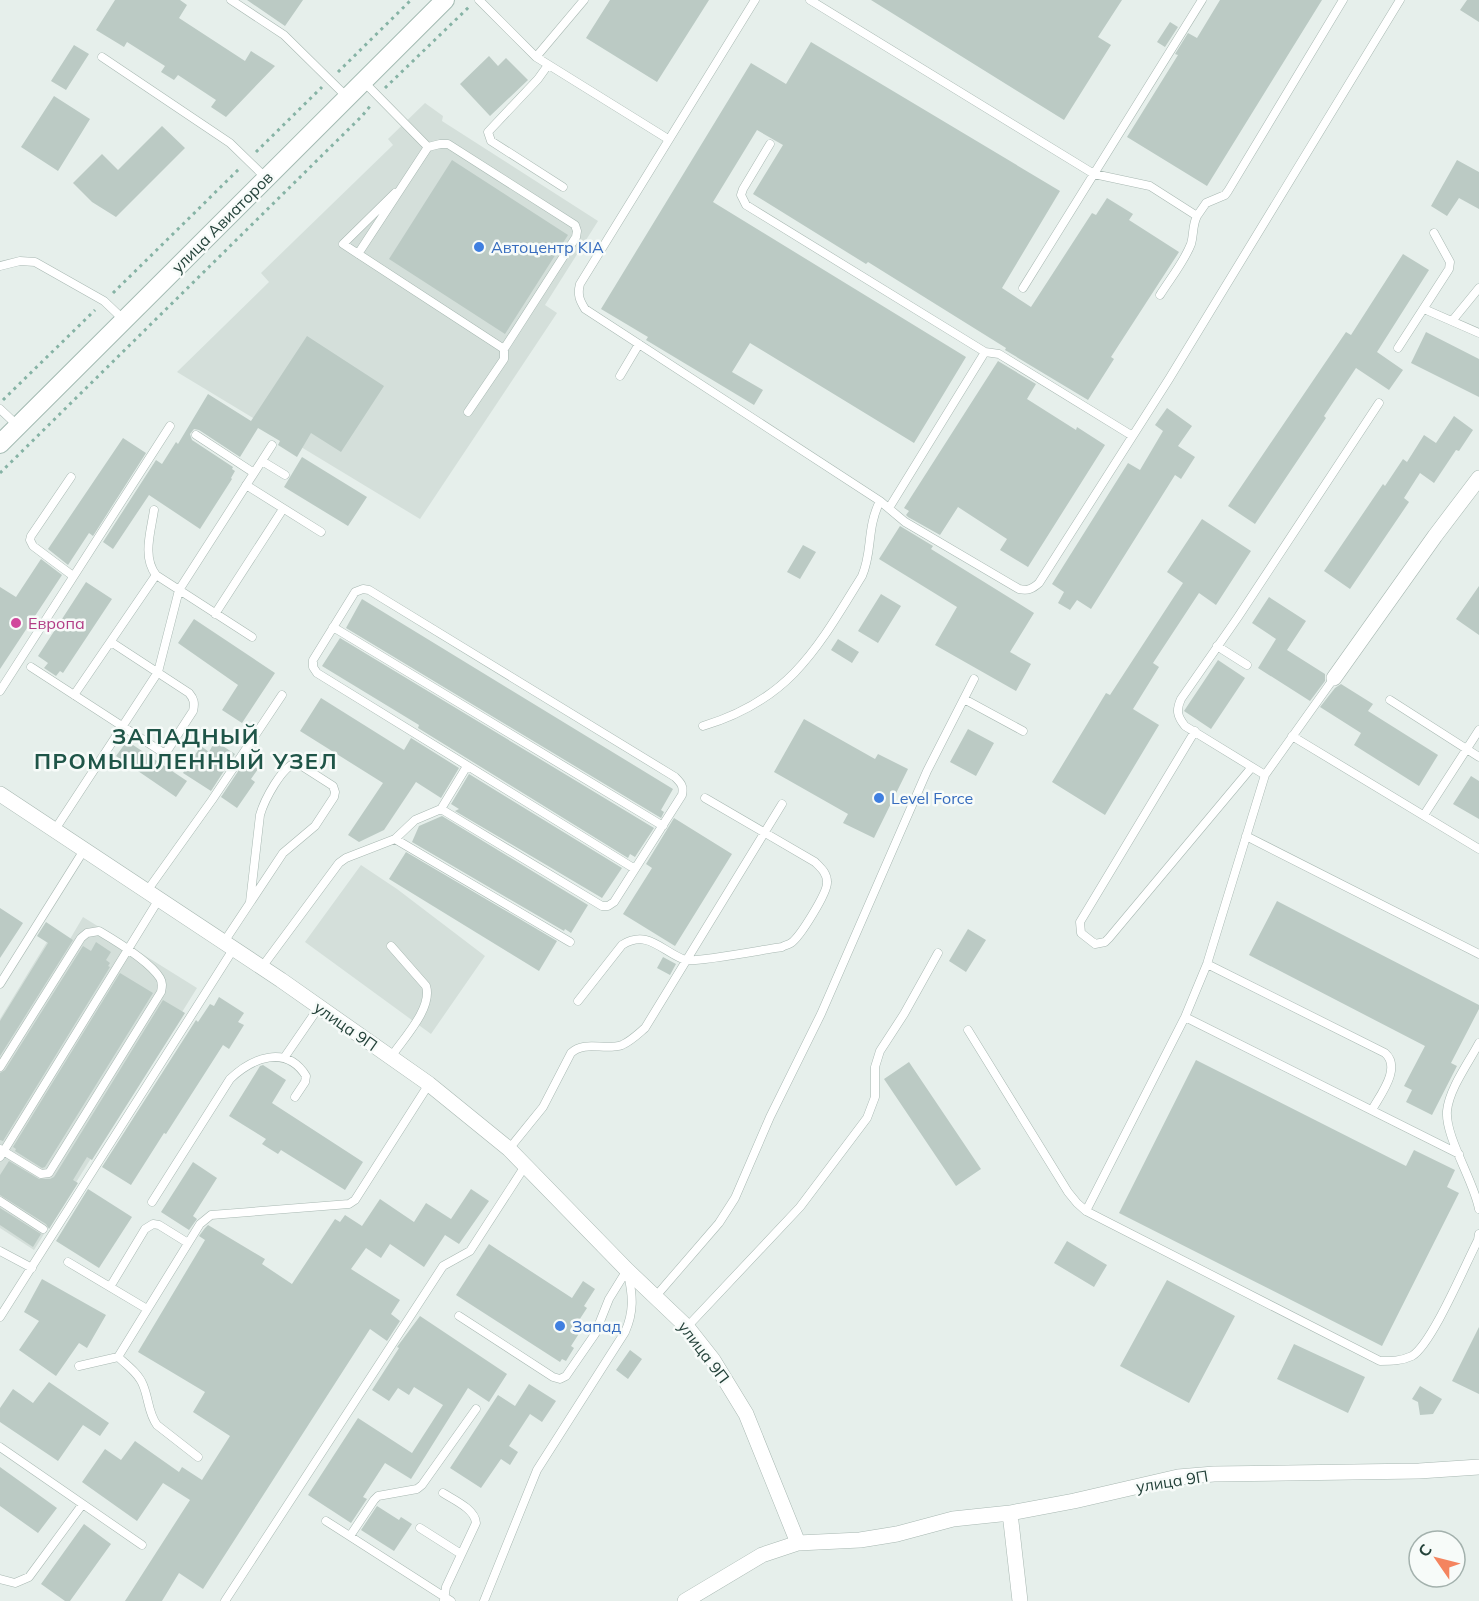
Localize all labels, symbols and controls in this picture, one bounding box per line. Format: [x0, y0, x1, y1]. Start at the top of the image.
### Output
street label: улица Авиаторов [167, 167, 277, 277]
place label: Автоцентр KIA [491, 237, 604, 257]
marker: Автоцентр KIA [472, 240, 486, 254]
place label: Европа [28, 613, 85, 633]
marker: Европа [9, 616, 23, 630]
district label: ЗАПАДНЫЙ ПРОМЫШЛЕННЫЙ УЗЕЛ [34, 722, 338, 775]
place label: Level Force [891, 788, 973, 808]
marker: Level Force [872, 791, 886, 805]
street label: улица 9П [311, 997, 381, 1055]
place label: Запад [572, 1316, 621, 1336]
street label: улица 9П [674, 1317, 734, 1387]
marker: Запад [553, 1319, 567, 1333]
street label: улица 9П [1135, 1465, 1209, 1497]
north arrow [1407, 1529, 1467, 1589]
text: С [1413, 1540, 1436, 1561]

